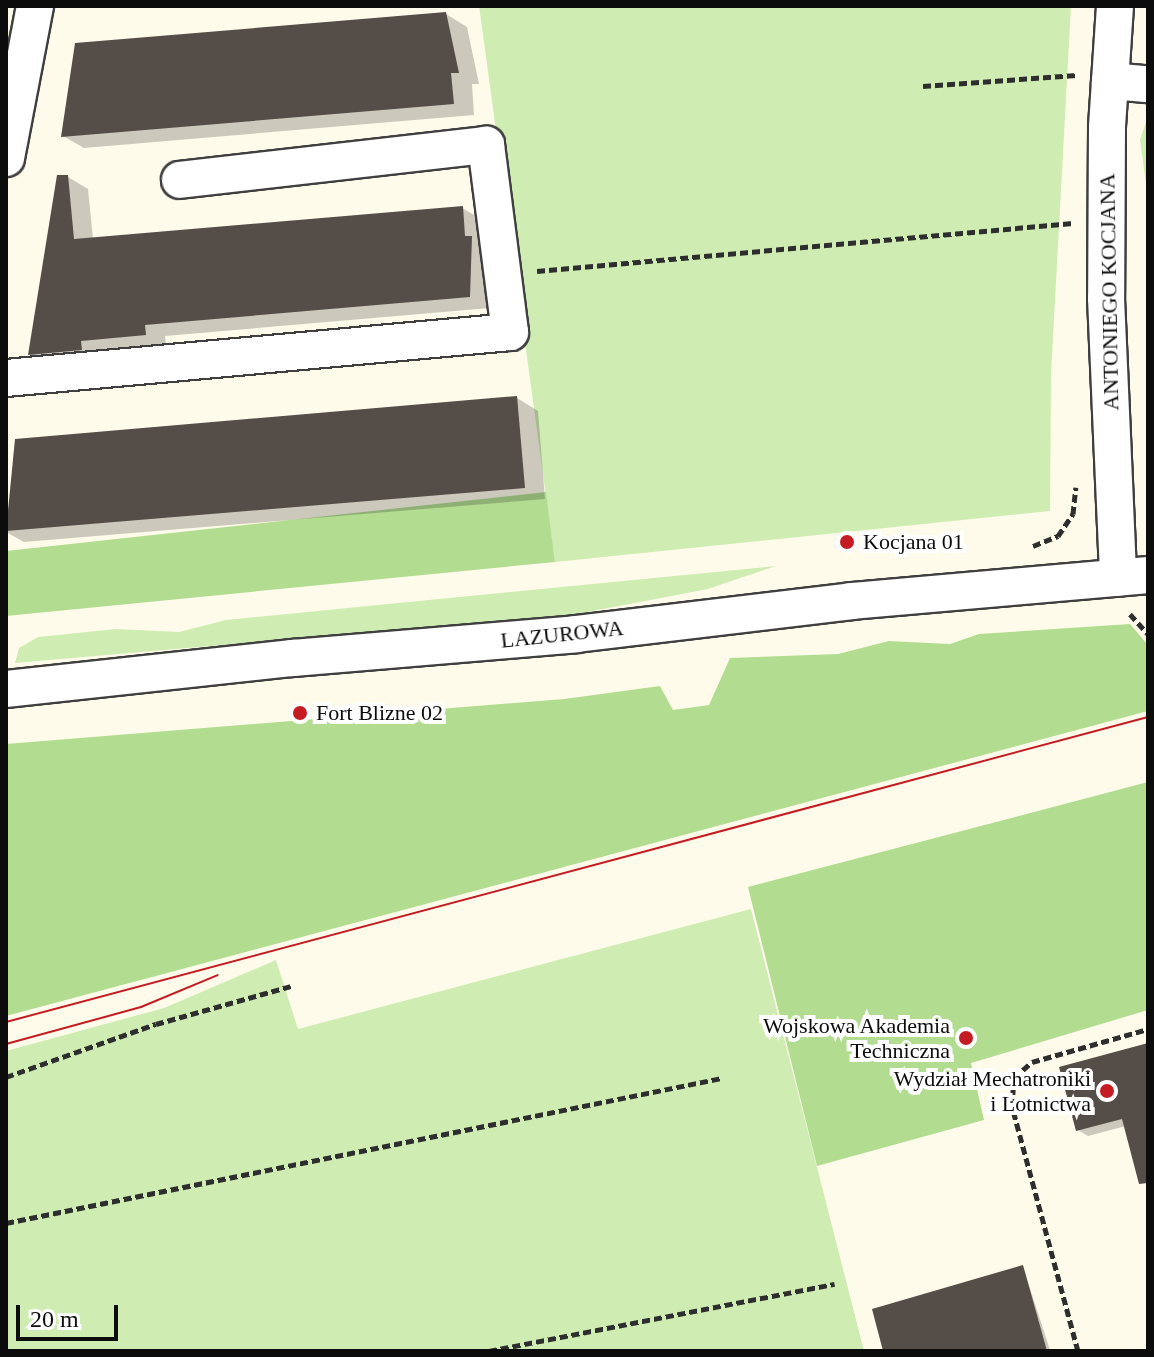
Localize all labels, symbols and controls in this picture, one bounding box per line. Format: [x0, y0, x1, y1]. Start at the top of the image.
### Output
street label: ANTONIEGO KOCJANA [1094, 173, 1124, 411]
place label: Kocjana 01 [863, 529, 964, 555]
marker: Kocjana 01 [838, 533, 856, 551]
street label: LAZUROWA [499, 614, 625, 654]
place label: Fort Blizne 02 [316, 700, 443, 726]
marker: Fort Blizne 02 [291, 704, 309, 722]
place label: Wojskowa Akademia Techniczna [762, 1012, 950, 1064]
marker: Wojskowa Akademia Techniczna [957, 1029, 975, 1047]
place label: Wydział Mechatroniki i Lotnictwa [894, 1065, 1091, 1116]
marker: Wydział Mechatroniki i Lotnictwa [1098, 1082, 1116, 1100]
scale bar [20, 1289, 122, 1339]
text: 20 m [30, 1306, 79, 1332]

